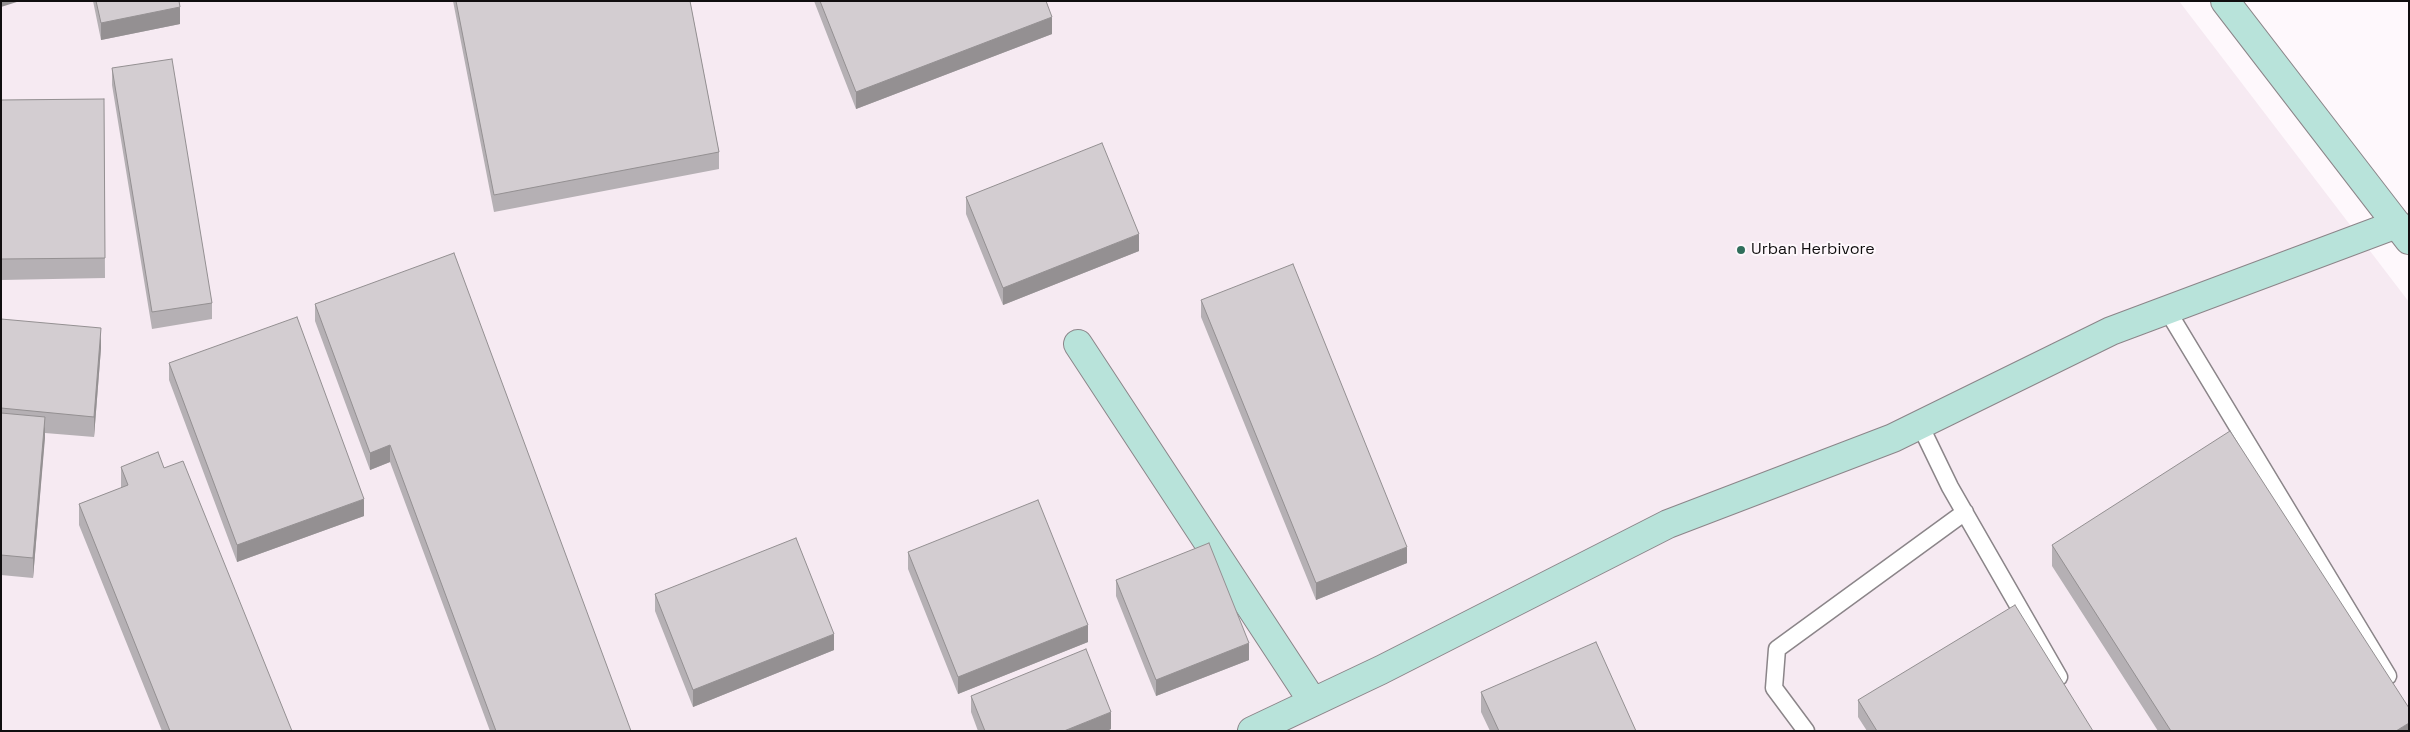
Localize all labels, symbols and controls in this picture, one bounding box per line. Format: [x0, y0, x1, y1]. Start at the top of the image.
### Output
place label: Urban Herbivore [1751, 240, 1875, 260]
marker: Urban Herbivore [1735, 244, 1747, 256]

